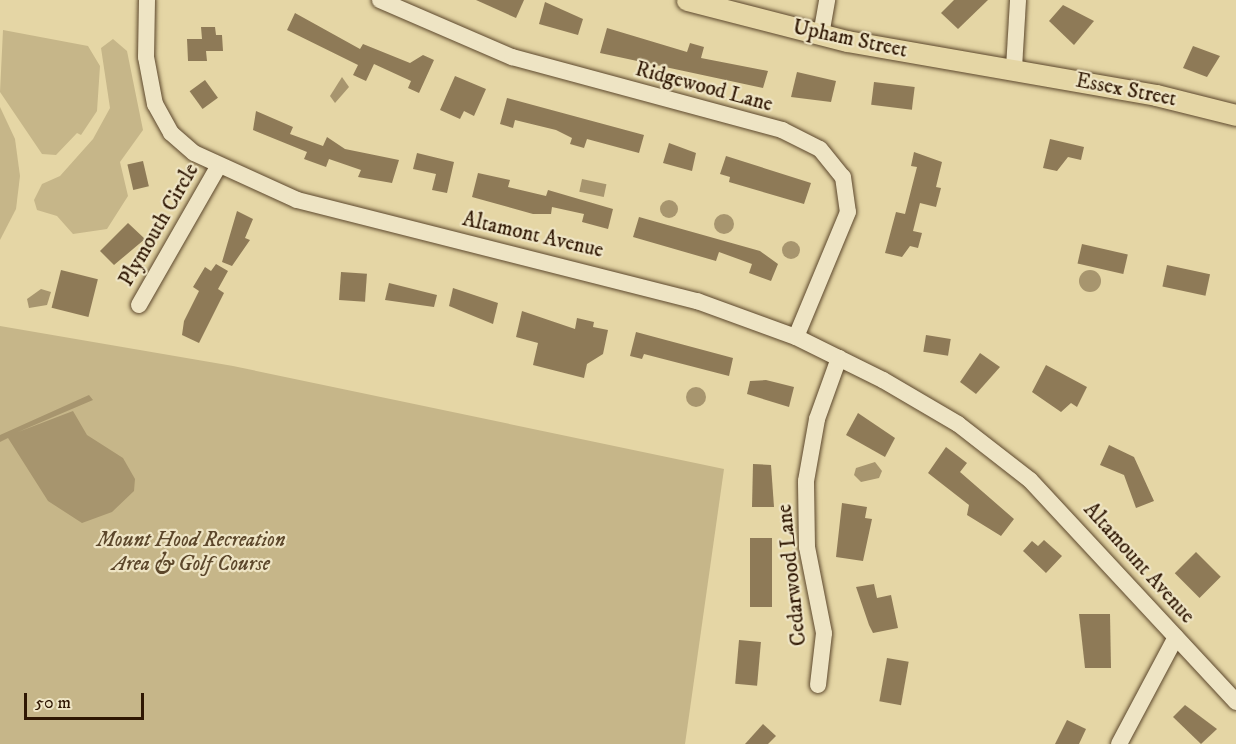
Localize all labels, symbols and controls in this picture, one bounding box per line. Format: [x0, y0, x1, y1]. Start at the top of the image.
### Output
street label: Upham Street [791, 15, 909, 63]
street label: Ridgewood Lane [633, 57, 775, 117]
street label: Essex Street [1073, 68, 1179, 112]
street label: Plymouth Circle [114, 159, 204, 291]
street label: Altamont Avenue [460, 207, 606, 263]
street label: Altamount Avenue [1078, 497, 1200, 629]
street label: Cedarwood Lane [772, 503, 812, 647]
park label: Mount Hood Recreation Area & Golf Course [97, 527, 285, 577]
scale bar [27, 681, 147, 719]
text: 50 m [35, 692, 71, 714]

